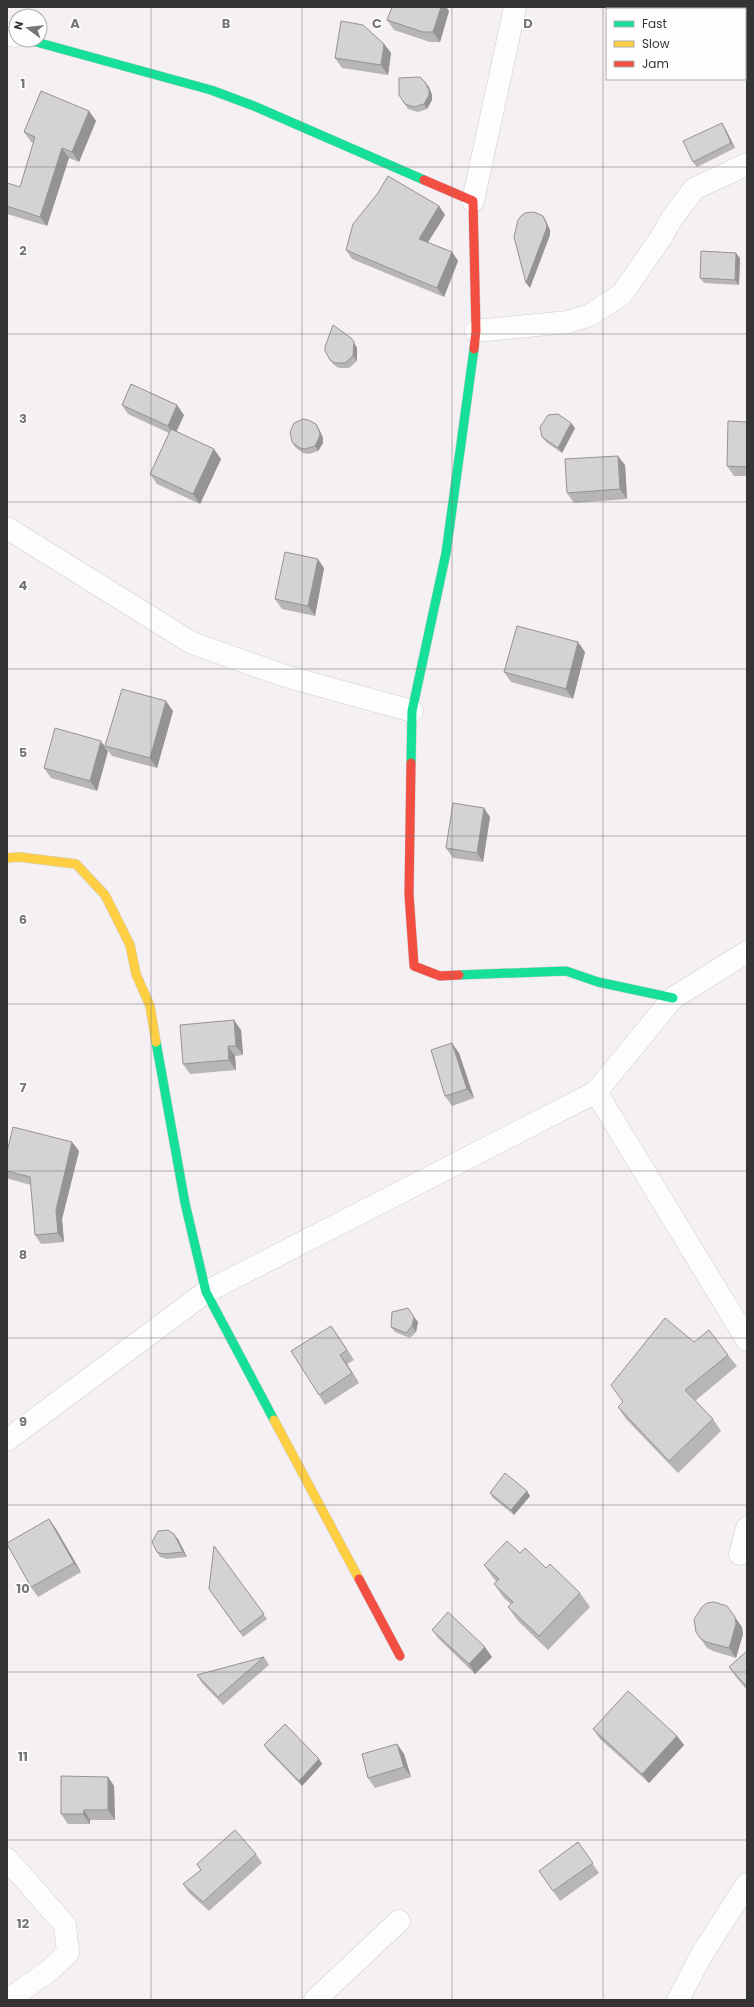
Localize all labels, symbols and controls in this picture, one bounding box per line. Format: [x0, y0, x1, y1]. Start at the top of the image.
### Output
north arrow [8, 8, 48, 48]
legend [606, 8, 746, 80]
text: A [70, 14, 80, 33]
text: B [222, 14, 231, 33]
text: C [372, 14, 382, 33]
text: D [523, 14, 533, 33]
text: Fast [642, 15, 667, 32]
text: N [10, 19, 27, 31]
text: Slow [642, 35, 670, 52]
text: Jam [642, 55, 669, 72]
text: 1 [21, 74, 25, 93]
text: 2 [19, 241, 27, 260]
text: 3 [19, 409, 27, 428]
text: 4 [19, 576, 28, 595]
text: 5 [19, 743, 27, 762]
text: 6 [19, 910, 27, 929]
text: 7 [20, 1078, 27, 1097]
text: 8 [19, 1245, 27, 1264]
text: 9 [19, 1412, 27, 1431]
text: 10 [16, 1579, 30, 1598]
text: 11 [18, 1747, 28, 1766]
text: 12 [17, 1914, 30, 1933]

